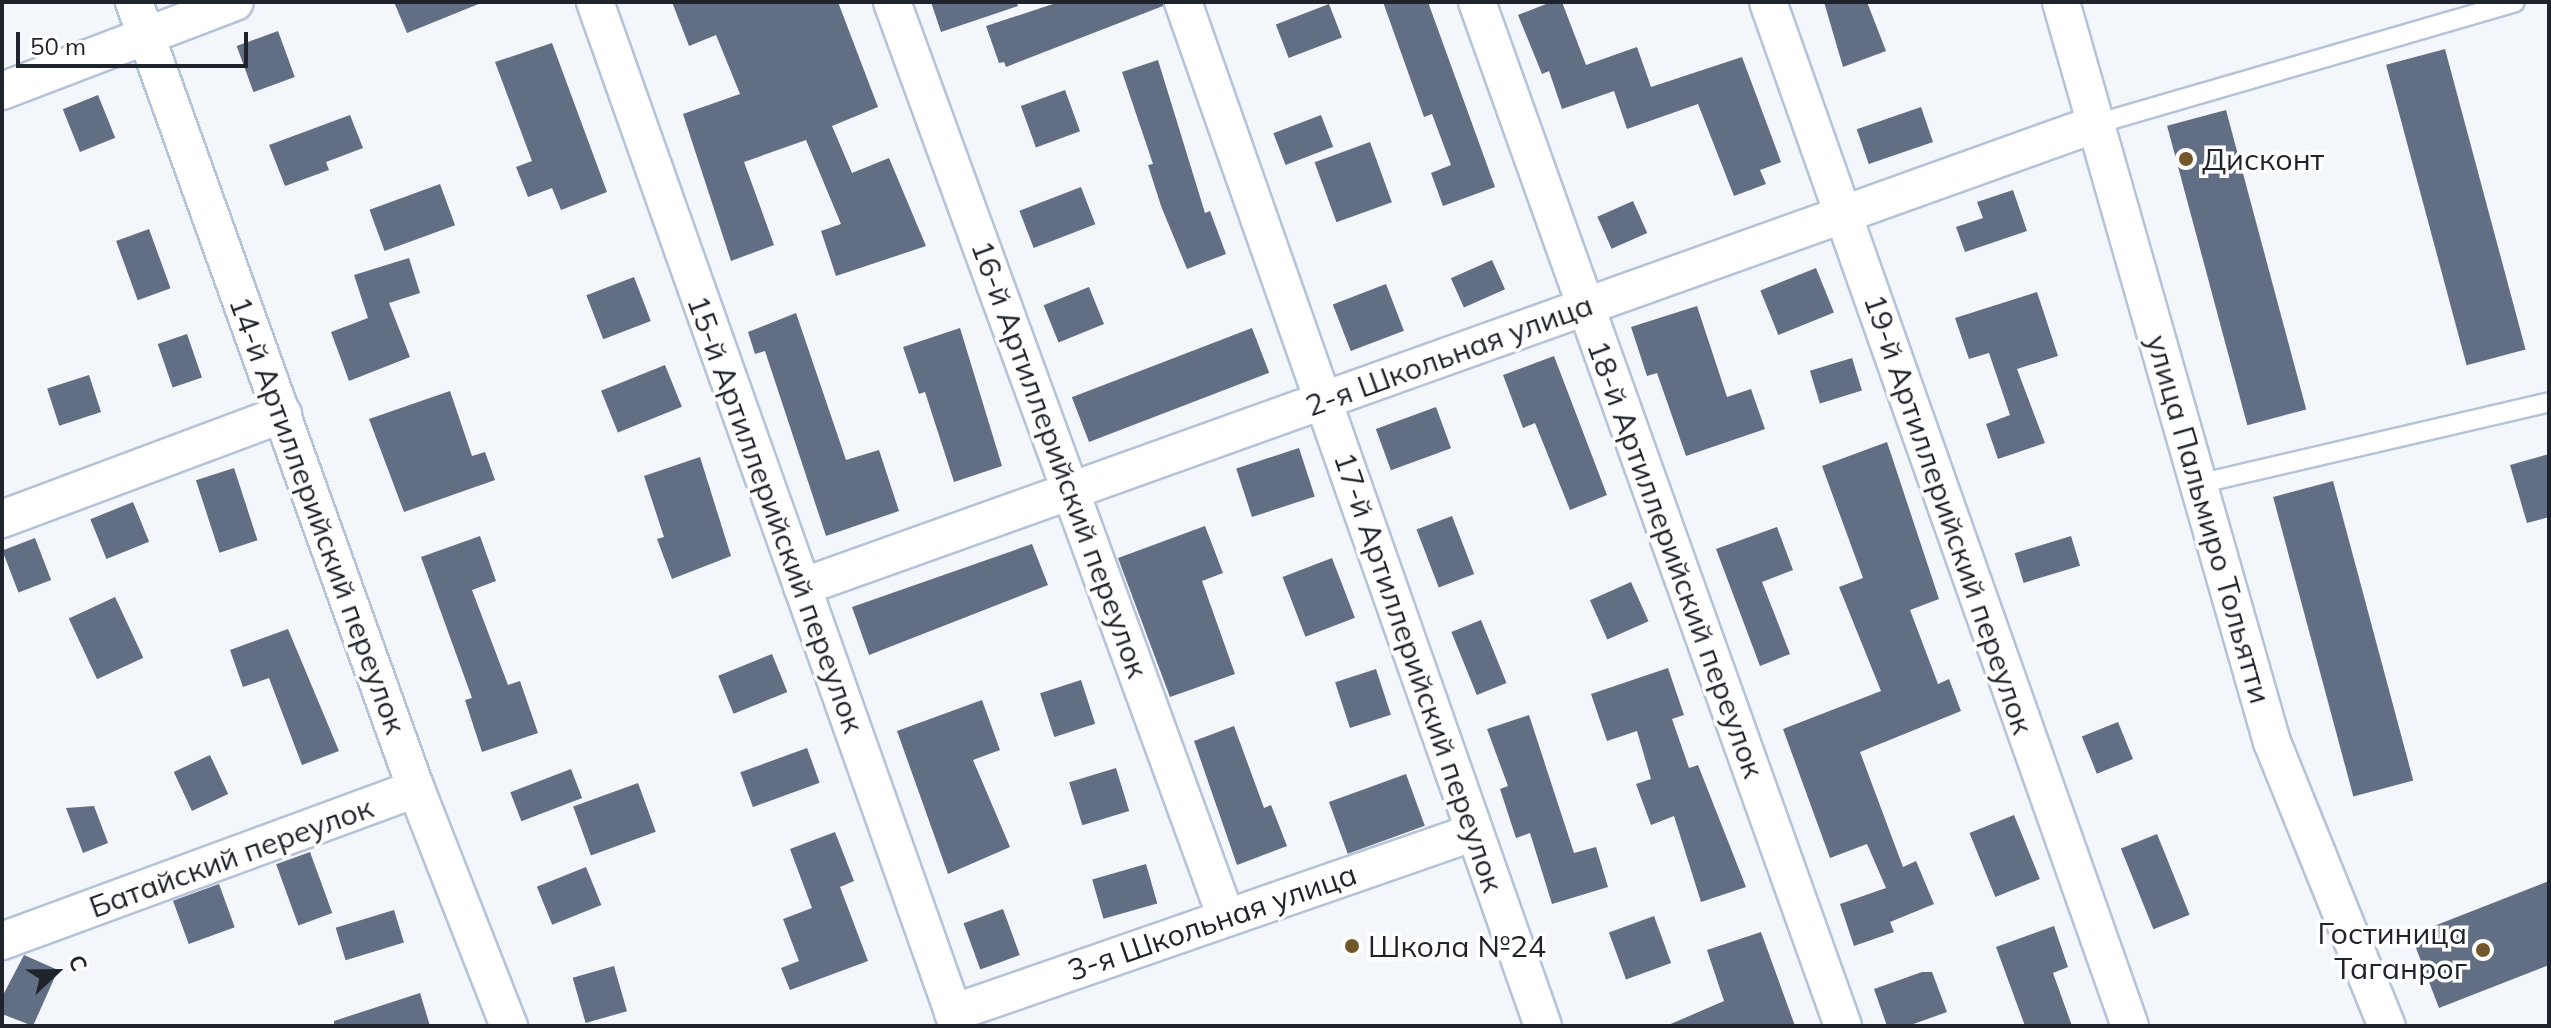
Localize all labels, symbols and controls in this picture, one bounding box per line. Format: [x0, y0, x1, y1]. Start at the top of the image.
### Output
scale bar [20, 16, 252, 66]
text: 50 m [30, 31, 86, 61]
place label: Дисконт [2202, 141, 2324, 177]
marker: Дисконт [2177, 150, 2195, 168]
street label: 16-й Артиллерийский переулок [964, 235, 1156, 683]
street label: 2-я Школьная улица [1301, 286, 1597, 424]
street label: 19-й Артиллерийский переулок [1857, 289, 2041, 739]
street label: 15-й Артиллерийский переулок [680, 290, 872, 738]
street label: 14-й Артиллерийский переулок [222, 291, 414, 739]
street label: улица Пальмиро Тольятти [2139, 331, 2279, 707]
street label: 18-й Артиллерийский переулок [1580, 335, 1772, 783]
street label: 17-й Артиллерийский переулок [1327, 447, 1511, 897]
street label: Батайский переулок [84, 789, 378, 925]
street label: 3-я Школьная улица [1063, 856, 1361, 988]
place label: Гостиница Таганрог [2317, 915, 2467, 986]
place label: Школа №24 [1368, 928, 1546, 964]
north arrow [16, 932, 96, 1012]
marker: Школа №24 [1343, 937, 1361, 955]
marker: Гостиница Таганрог [2474, 941, 2492, 959]
text: С [62, 951, 94, 975]

